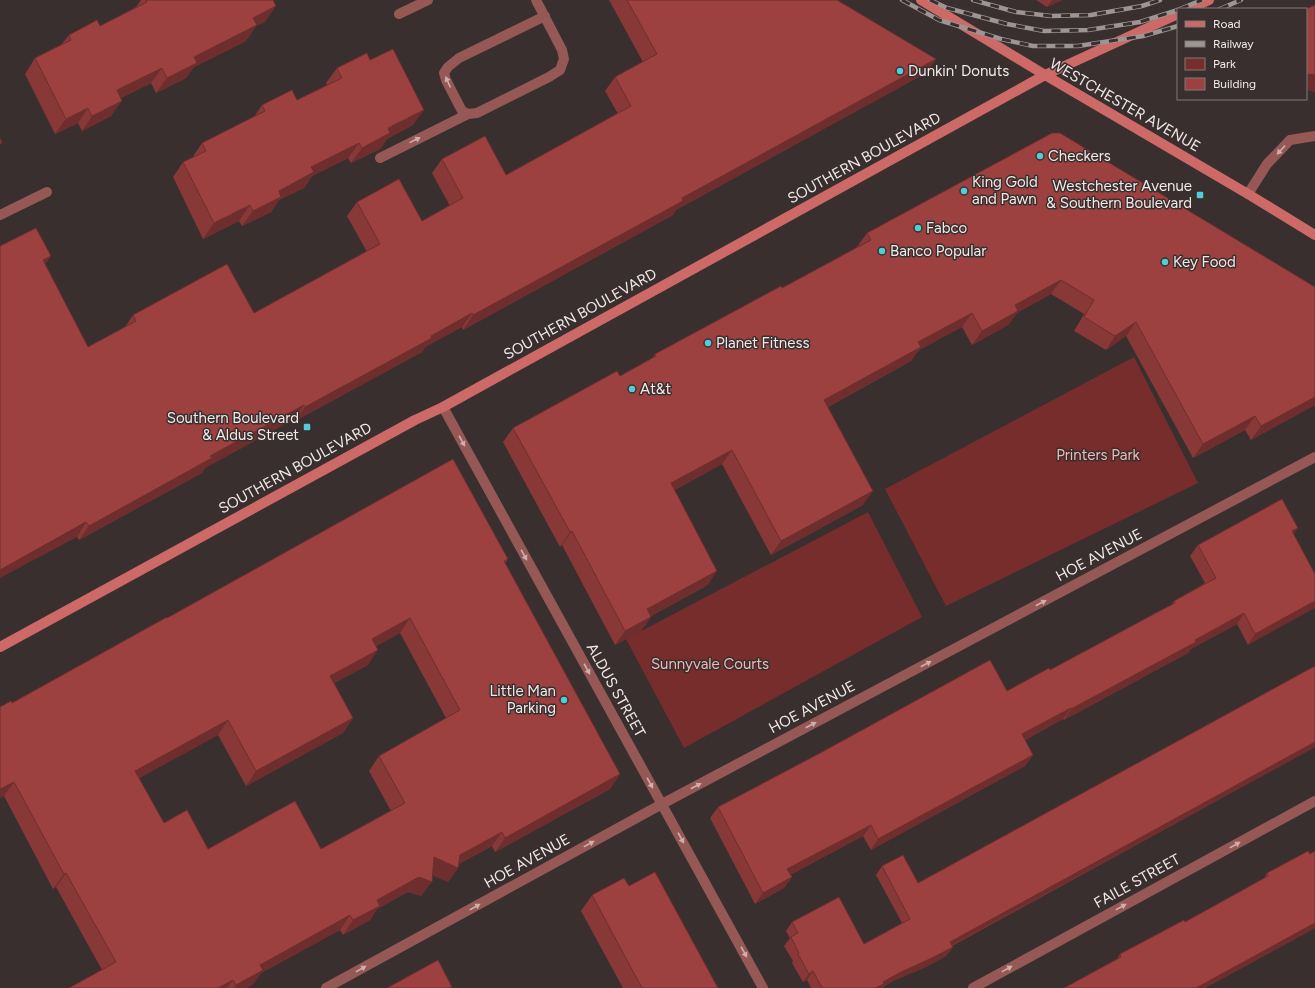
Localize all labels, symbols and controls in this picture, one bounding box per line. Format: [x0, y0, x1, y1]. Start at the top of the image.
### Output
legend [1177, 8, 1307, 100]
text: Road [1213, 17, 1241, 31]
text: Railway [1213, 37, 1254, 51]
street label: WESTCHESTER AVENUE [1046, 54, 1204, 156]
text: Park [1213, 57, 1236, 71]
place label: Dunkin' Donuts [908, 62, 1009, 80]
marker: Dunkin' Donuts [895, 66, 905, 76]
one-way arrow [444, 76, 450, 88]
text: Building [1213, 77, 1256, 91]
street label: SOUTHERN BOULEVARD [784, 108, 944, 208]
one-way arrow [409, 137, 421, 144]
one-way arrow [1276, 145, 1285, 155]
place label: Checkers [1048, 147, 1111, 165]
marker: Checkers [1035, 151, 1045, 161]
place label: King Gold and Pawn [972, 173, 1038, 208]
place label: Westchester Avenue & Southern Boulevard [1046, 177, 1192, 212]
marker: King Gold and Pawn [959, 186, 969, 196]
marker: Westchester Avenue & Southern Boulevard [1195, 190, 1205, 200]
place label: Fabco [926, 219, 968, 237]
marker: Fabco [913, 223, 923, 233]
place label: Banco Popular [890, 242, 986, 260]
marker: Banco Popular [877, 246, 887, 256]
place label: Key Food [1173, 253, 1236, 271]
marker: Key Food [1160, 257, 1170, 267]
street label: SOUTHERN BOULEVARD [500, 264, 660, 364]
place label: Planet Fitness [716, 334, 809, 352]
marker: Planet Fitness [703, 338, 713, 348]
place label: At&t [640, 380, 671, 398]
marker: At&t [627, 384, 637, 394]
place label: Southern Boulevard & Aldus Street [167, 409, 299, 444]
street label: SOUTHERN BOULEVARD [215, 418, 375, 518]
marker: Southern Boulevard & Aldus Street [302, 422, 312, 432]
one-way arrow [458, 435, 465, 447]
park label: Printers Park [1056, 446, 1141, 464]
street label: HOE AVENUE [1053, 525, 1145, 585]
one-way arrow [521, 549, 528, 561]
one-way arrow [1035, 599, 1047, 606]
street label: ALDUS STREET [583, 640, 650, 741]
park label: Sunnyvale Courts [651, 655, 769, 673]
one-way arrow [920, 660, 932, 667]
one-way arrow [584, 663, 591, 675]
street label: HOE AVENUE [766, 677, 858, 737]
place label: Little Man Parking [489, 682, 556, 717]
marker: Little Man Parking [559, 695, 569, 705]
one-way arrow [805, 721, 817, 728]
one-way arrow [647, 777, 654, 788]
one-way arrow [691, 782, 702, 789]
street label: HOE AVENUE [481, 830, 573, 892]
one-way arrow [677, 832, 684, 844]
one-way arrow [583, 841, 595, 848]
one-way arrow [1229, 841, 1241, 848]
street label: FAILE STREET [1091, 850, 1184, 912]
one-way arrow [469, 903, 481, 910]
one-way arrow [1115, 904, 1127, 910]
one-way arrow [740, 946, 747, 958]
one-way arrow [355, 966, 367, 973]
one-way arrow [1001, 966, 1013, 973]

